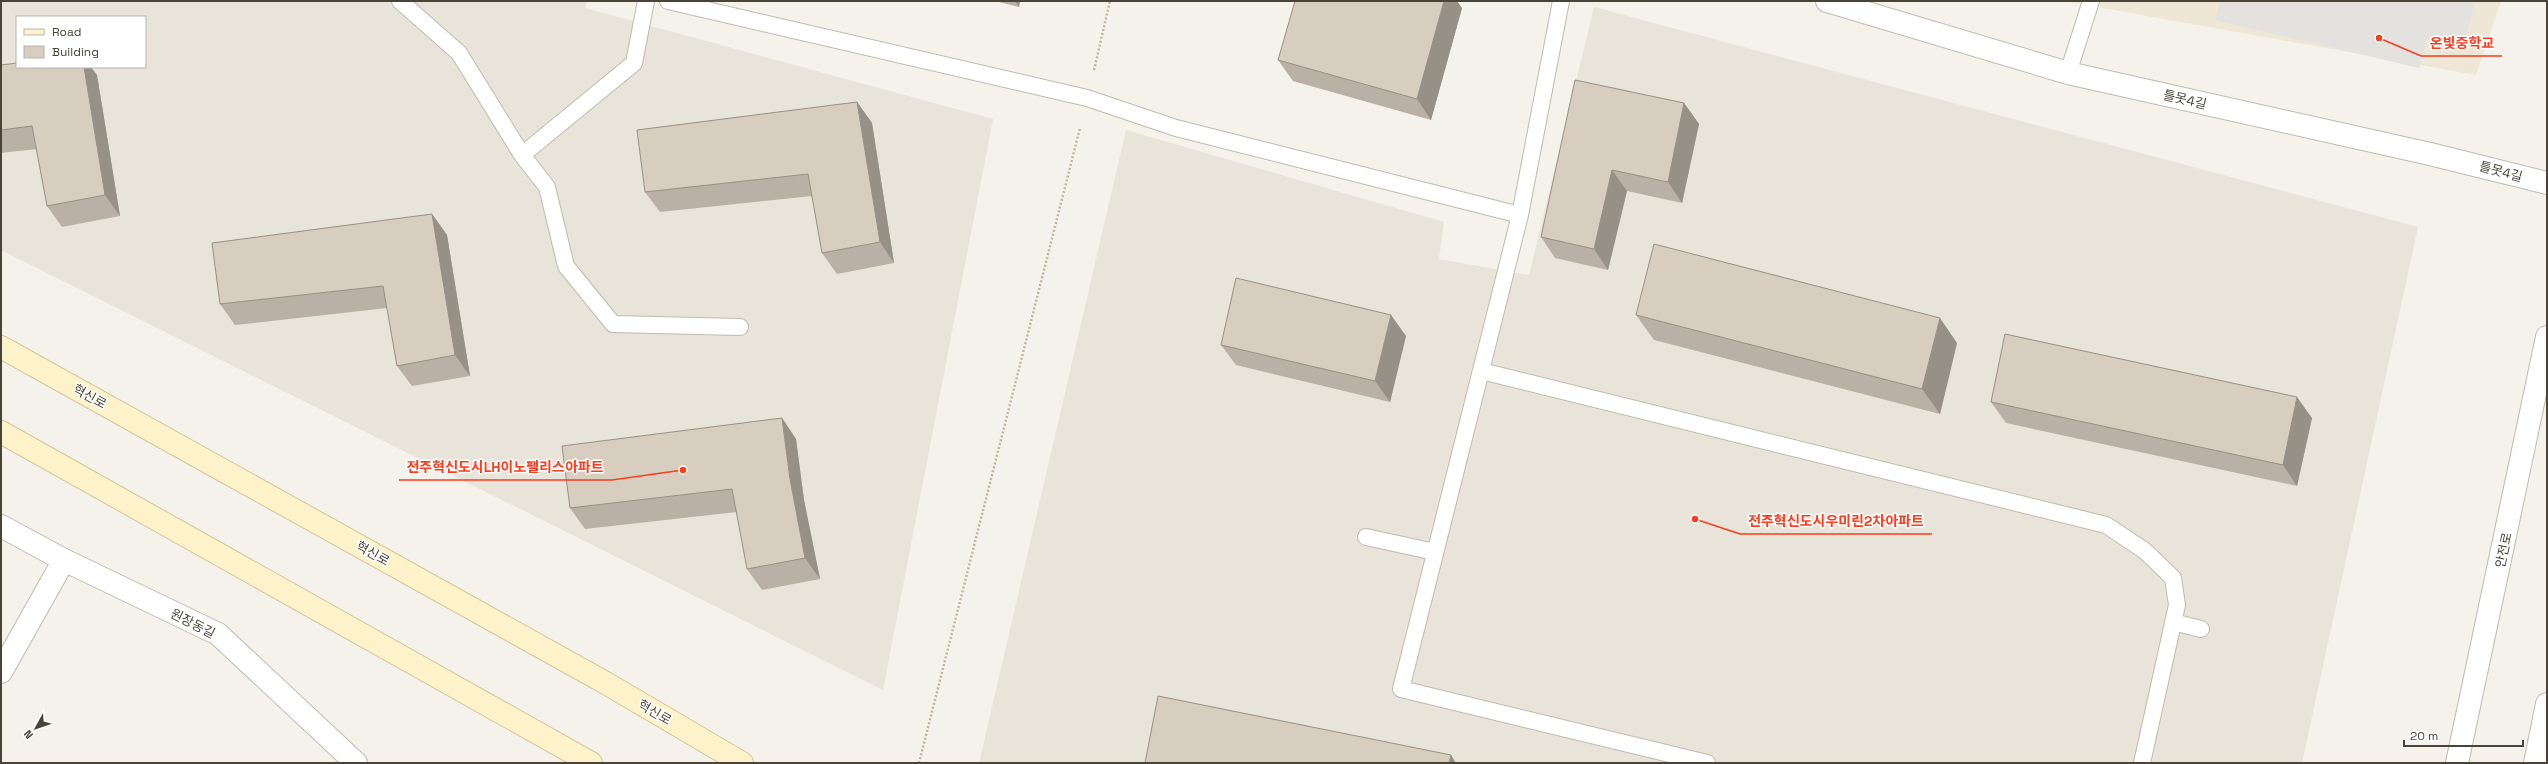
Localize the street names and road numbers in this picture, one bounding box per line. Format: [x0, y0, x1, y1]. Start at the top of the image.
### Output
street label: 틀못4길 [2162, 86, 2208, 113]
street label: 틀못4길 [2477, 158, 2524, 185]
street label: 혁신로 [70, 380, 110, 413]
street label: 안전로 [2491, 531, 2516, 569]
street label: 혁신로 [353, 537, 393, 570]
street label: 원장동길 [168, 605, 218, 642]
street label: 혁신로 [635, 696, 675, 729]

